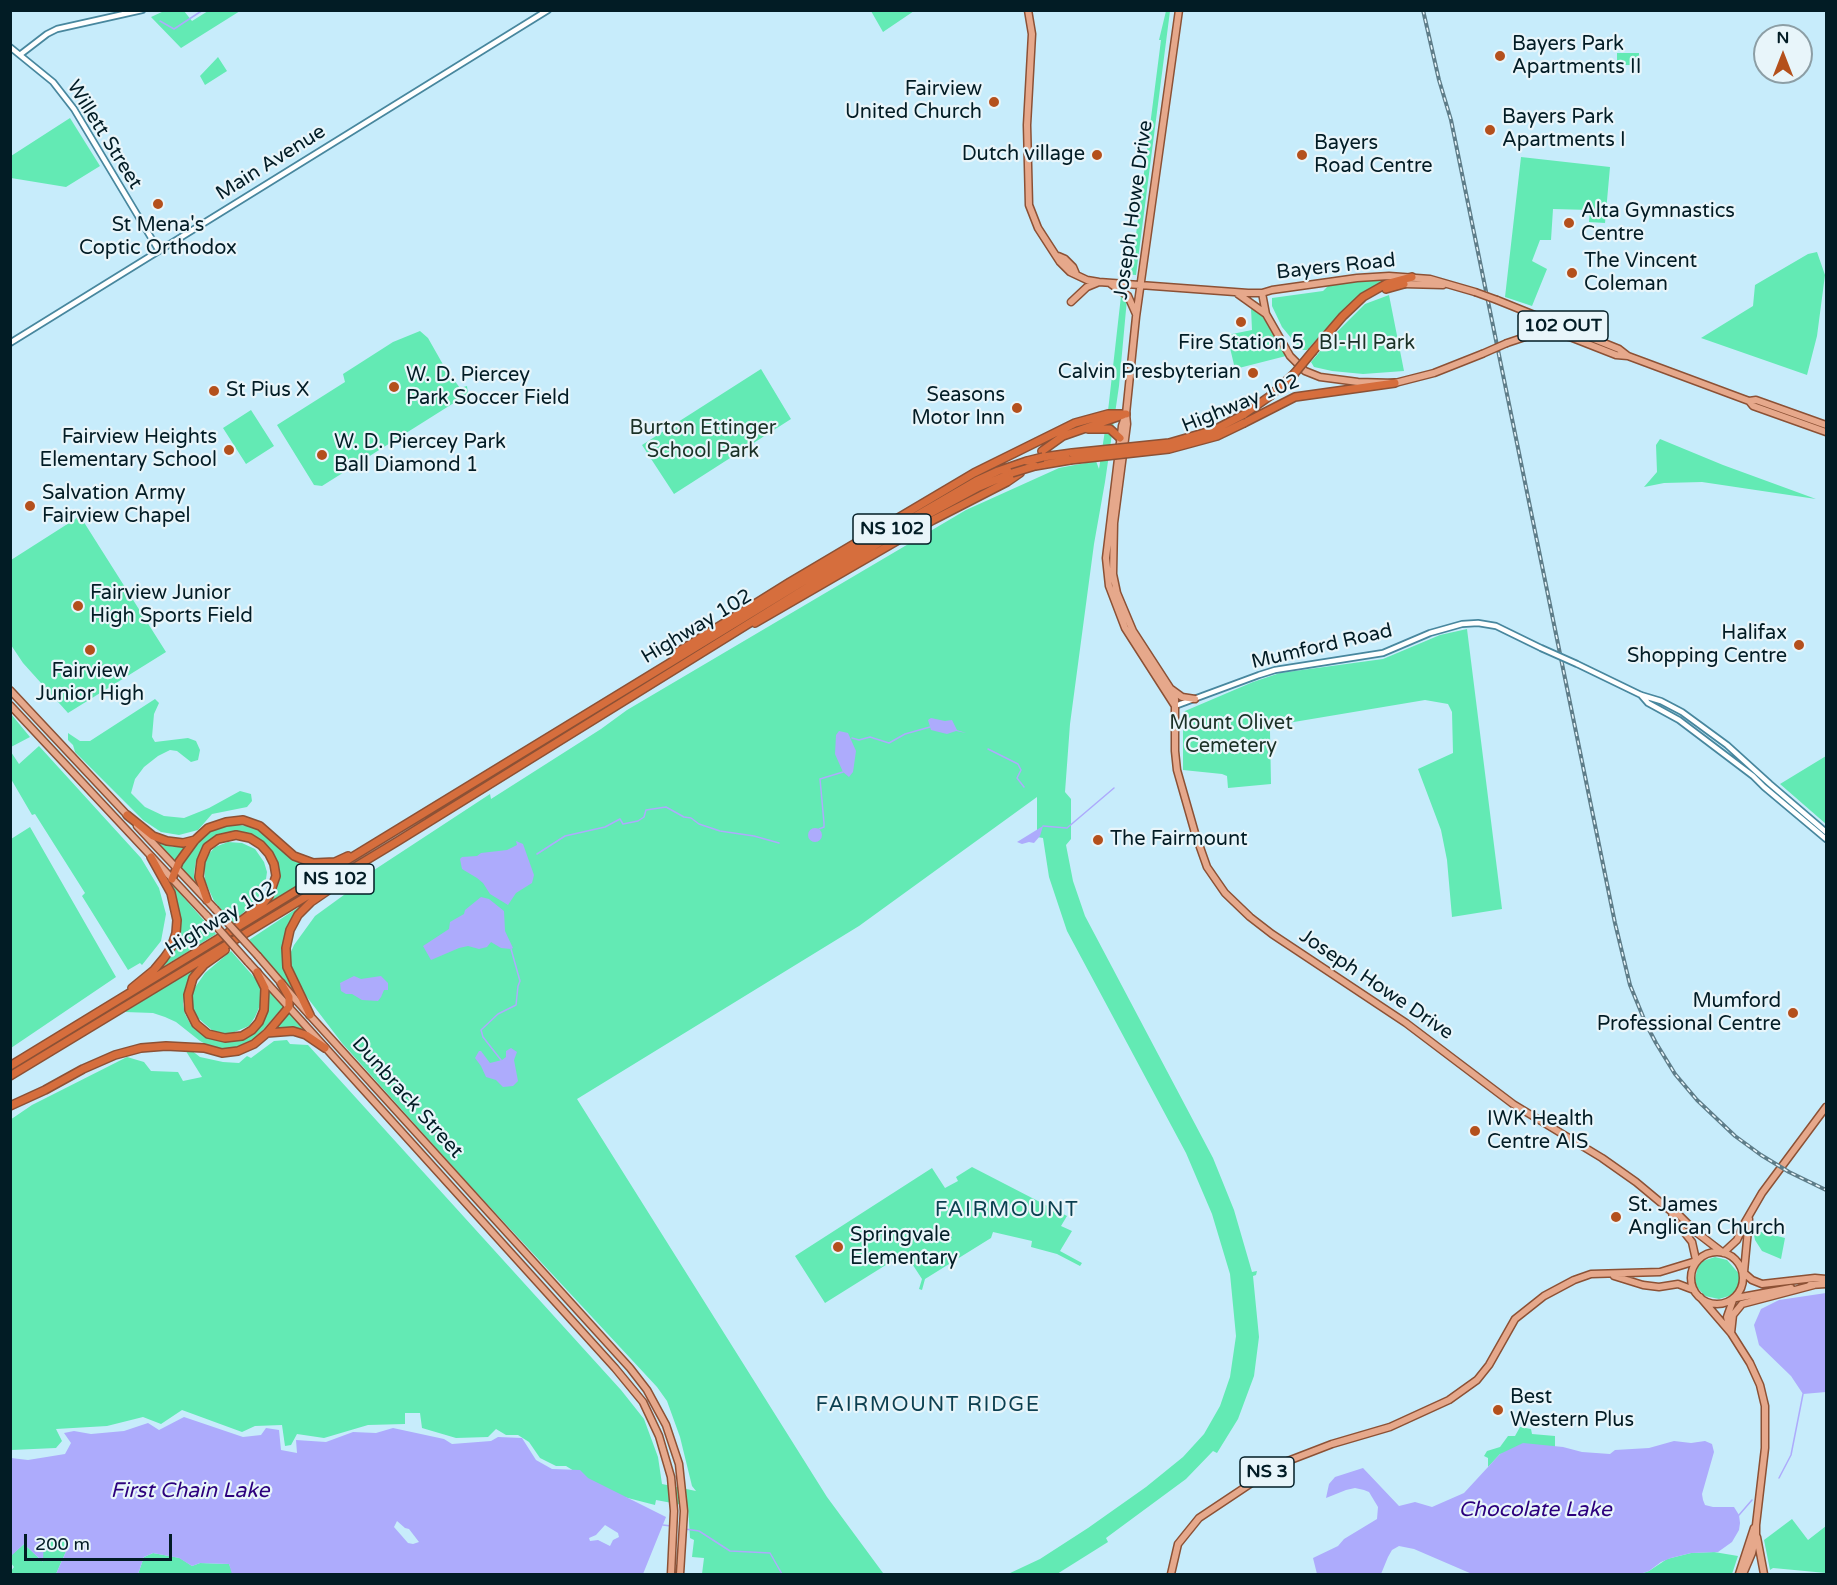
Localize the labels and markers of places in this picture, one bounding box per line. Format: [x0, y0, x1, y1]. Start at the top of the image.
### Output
place label: Bayers Park Apartments II [1512, 33, 1641, 80]
marker: Bayers Park Apartments II [1493, 49, 1507, 63]
place label: Fairview United Church [845, 78, 982, 125]
marker: Fairview United Church [987, 95, 1001, 109]
place label: Bayers Park Apartments I [1502, 106, 1626, 153]
marker: Bayers Park Apartments I [1483, 123, 1497, 137]
place label: Bayers Road Centre [1314, 132, 1433, 179]
place label: Dutch village [962, 143, 1085, 167]
marker: Dutch village [1090, 148, 1104, 162]
marker: Bayers Road Centre [1295, 148, 1309, 162]
marker: St Mena's Coptic Orthodox [151, 197, 165, 211]
place label: Alta Gymnastics Centre [1581, 200, 1735, 247]
place label: St Mena's Coptic Orthodox [79, 214, 237, 261]
marker: Alta Gymnastics Centre [1562, 216, 1576, 230]
place label: The Vincent Coleman [1584, 250, 1697, 297]
marker: The Vincent Coleman [1565, 266, 1579, 280]
marker: Fire Station 5 [1234, 315, 1248, 329]
place label: Fire Station 5 [1178, 332, 1304, 356]
place label: Calvin Presbyterian [1058, 361, 1241, 385]
place label: W. D. Piercey Park Soccer Field [406, 364, 570, 411]
marker: Calvin Presbyterian [1246, 366, 1260, 380]
place label: St Pius X [226, 379, 309, 403]
marker: W. D. Piercey Park Soccer Field [387, 380, 401, 394]
marker: St Pius X [207, 384, 221, 398]
place label: Seasons Motor Inn [912, 384, 1005, 431]
marker: Seasons Motor Inn [1010, 401, 1024, 415]
place label: Fairview Heights Elementary School [39, 426, 217, 473]
place label: W. D. Piercey Park Ball Diamond 1 [334, 431, 506, 478]
marker: Fairview Heights Elementary School [222, 443, 236, 457]
marker: W. D. Piercey Park Ball Diamond 1 [315, 448, 329, 462]
place label: Salvation Army Fairview Chapel [42, 482, 191, 529]
marker: Salvation Army Fairview Chapel [23, 499, 37, 513]
place label: Fairview Junior High Sports Field [90, 582, 253, 629]
marker: Fairview Junior High Sports Field [71, 599, 85, 613]
place label: Halifax Shopping Centre [1627, 622, 1787, 669]
marker: Halifax Shopping Centre [1792, 638, 1806, 652]
marker: Fairview Junior High [83, 643, 97, 657]
place label: Fairview Junior High [36, 660, 144, 707]
place label: The Fairmount [1110, 828, 1248, 852]
marker: The Fairmount [1091, 833, 1105, 847]
place label: Mumford Professional Centre [1597, 990, 1781, 1037]
marker: Mumford Professional Centre [1786, 1006, 1800, 1020]
place label: IWK Health Centre AIS [1487, 1108, 1594, 1155]
marker: IWK Health Centre AIS [1468, 1124, 1482, 1138]
place label: St. James Anglican Church [1628, 1194, 1785, 1241]
marker: St. James Anglican Church [1609, 1210, 1623, 1224]
place label: Springvale Elementary [850, 1224, 958, 1271]
marker: Springvale Elementary [831, 1240, 845, 1254]
place label: Best Western Plus [1510, 1386, 1634, 1433]
marker: Best Western Plus [1491, 1403, 1505, 1417]

